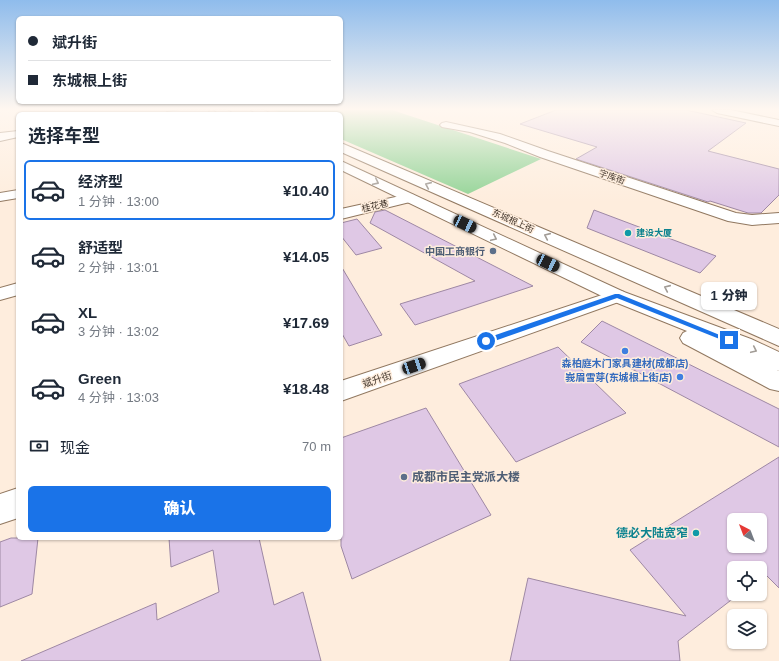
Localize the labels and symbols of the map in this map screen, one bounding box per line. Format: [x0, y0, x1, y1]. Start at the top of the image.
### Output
street label: 字库街 [598, 168, 626, 186]
one-way arrow [372, 177, 379, 185]
one-way arrow [425, 181, 432, 189]
street label: 桂花巷 [361, 198, 389, 214]
street label: 东城根上街 [490, 207, 536, 235]
car [452, 213, 478, 235]
marker: 建设大厦 [623, 228, 633, 238]
place label: 建设大厦 [636, 228, 672, 238]
one-way arrow [489, 233, 497, 241]
one-way arrow [544, 233, 551, 241]
place label: 中国工商银行 [425, 246, 485, 257]
marker: 中国工商银行 [488, 246, 498, 256]
car [535, 252, 561, 274]
callout: 1 分钟 [701, 282, 757, 310]
one-way arrow [663, 285, 670, 293]
route end [720, 331, 738, 349]
route start [477, 332, 495, 350]
marker: 森柏庭木门家具建材(成都店) [620, 346, 630, 356]
one-way arrow [750, 346, 757, 354]
car [401, 356, 427, 376]
place label: 森柏庭木门家具建材(成都店) [562, 357, 688, 369]
street label: 斌升街 [361, 369, 393, 390]
place label: 峩眉雪芽(东城根上街店) [565, 371, 672, 383]
marker: 峩眉雪芽(东城根上街店) [675, 372, 685, 382]
place label: 成都市民主党派大楼 [412, 470, 520, 484]
marker: 成都市民主党派大楼 [399, 472, 409, 482]
north arrow [727, 513, 767, 553]
place label: 德必大陆宽窄 [616, 526, 688, 540]
marker: 德必大陆宽窄 [691, 528, 701, 538]

